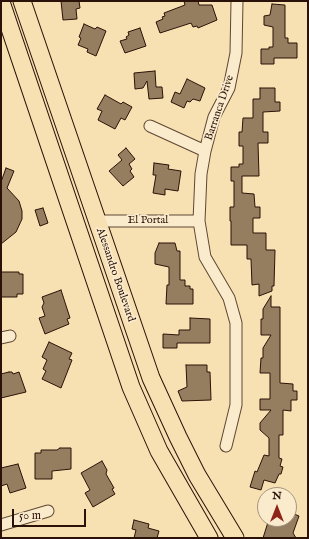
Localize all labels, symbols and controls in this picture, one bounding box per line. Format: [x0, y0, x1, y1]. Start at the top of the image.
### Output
street label: Barranca Drive [203, 74, 237, 142]
street label: El Portal [128, 214, 168, 228]
street label: Alessandro Boulevard [93, 226, 137, 324]
north arrow [257, 487, 297, 527]
text: N [272, 489, 282, 503]
scale bar [14, 501, 88, 527]
text: 50 m [19, 508, 41, 523]

